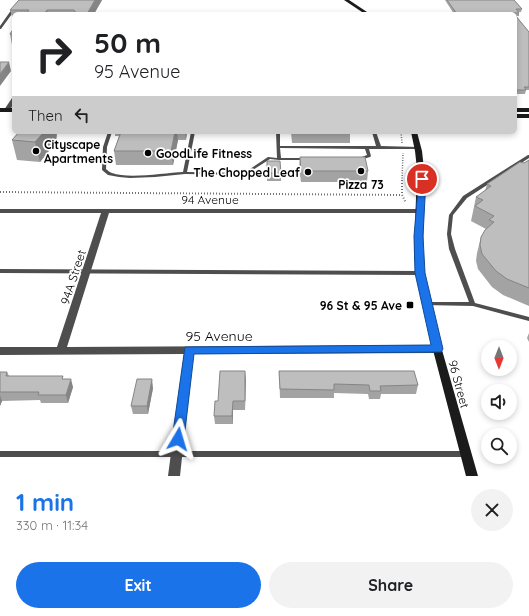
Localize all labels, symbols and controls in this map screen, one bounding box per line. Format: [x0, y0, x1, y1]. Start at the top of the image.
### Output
text: 50 m [94, 25, 161, 60]
icon: right [28, 28, 80, 80]
text: 95 Avenue [94, 60, 180, 83]
icon: left [71, 104, 93, 126]
text: Then [28, 106, 63, 125]
place label: Cityscape Apartments [44, 137, 113, 166]
marker: Cityscape Apartments [31, 146, 41, 156]
place label: GoodLife Fitness [156, 146, 252, 161]
marker: GoodLife Fitness [143, 148, 153, 158]
pin [405, 162, 439, 196]
place label: The Chopped Leaf [193, 165, 301, 180]
marker: Pizza 73 [356, 166, 366, 176]
marker: The Chopped Leaf [303, 167, 313, 177]
icon: arrive [411, 168, 433, 190]
place label: Pizza 73 [338, 177, 384, 192]
street label: 94 Avenue [181, 192, 239, 207]
street label: 94A Street [57, 248, 89, 306]
place label: 96 St & 95 Ave [320, 298, 402, 313]
marker: 96 St & 95 Ave [405, 300, 415, 310]
street label: 95 Avenue [185, 327, 253, 345]
north arrow [481, 340, 517, 376]
map controls [481, 340, 517, 464]
street label: 96 Street [445, 358, 473, 410]
button: sound [481, 384, 517, 420]
position arrow [157, 418, 199, 460]
button: search [481, 428, 517, 464]
text: 1 min [16, 487, 74, 517]
button: close [471, 489, 513, 531]
text: 330 m · 11:34 [16, 517, 88, 533]
button: Exit [16, 562, 261, 608]
button: Share [269, 562, 513, 608]

